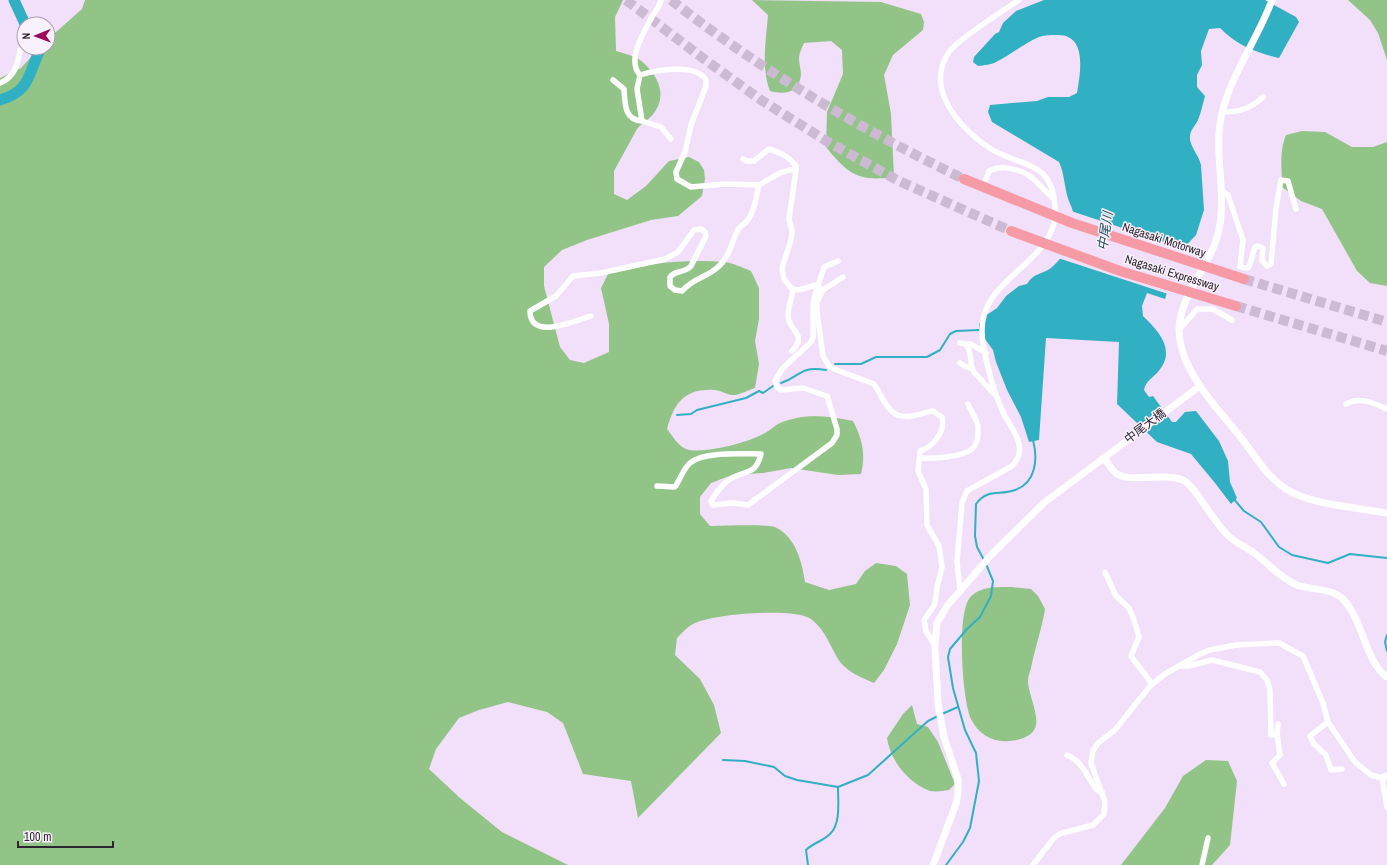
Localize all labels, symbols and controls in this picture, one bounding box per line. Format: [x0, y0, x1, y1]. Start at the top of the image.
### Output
north arrow [16, 16, 56, 56]
text: N [19, 33, 33, 40]
water label: 中尾川 [1094, 208, 1117, 252]
street label: Nagasaki Motorway [1120, 219, 1208, 261]
street label: Nagasaki Expressway [1123, 251, 1221, 295]
street label: 中尾大橋 [1121, 405, 1169, 447]
scale bar [18, 823, 113, 849]
text: 100 m [24, 829, 51, 845]

